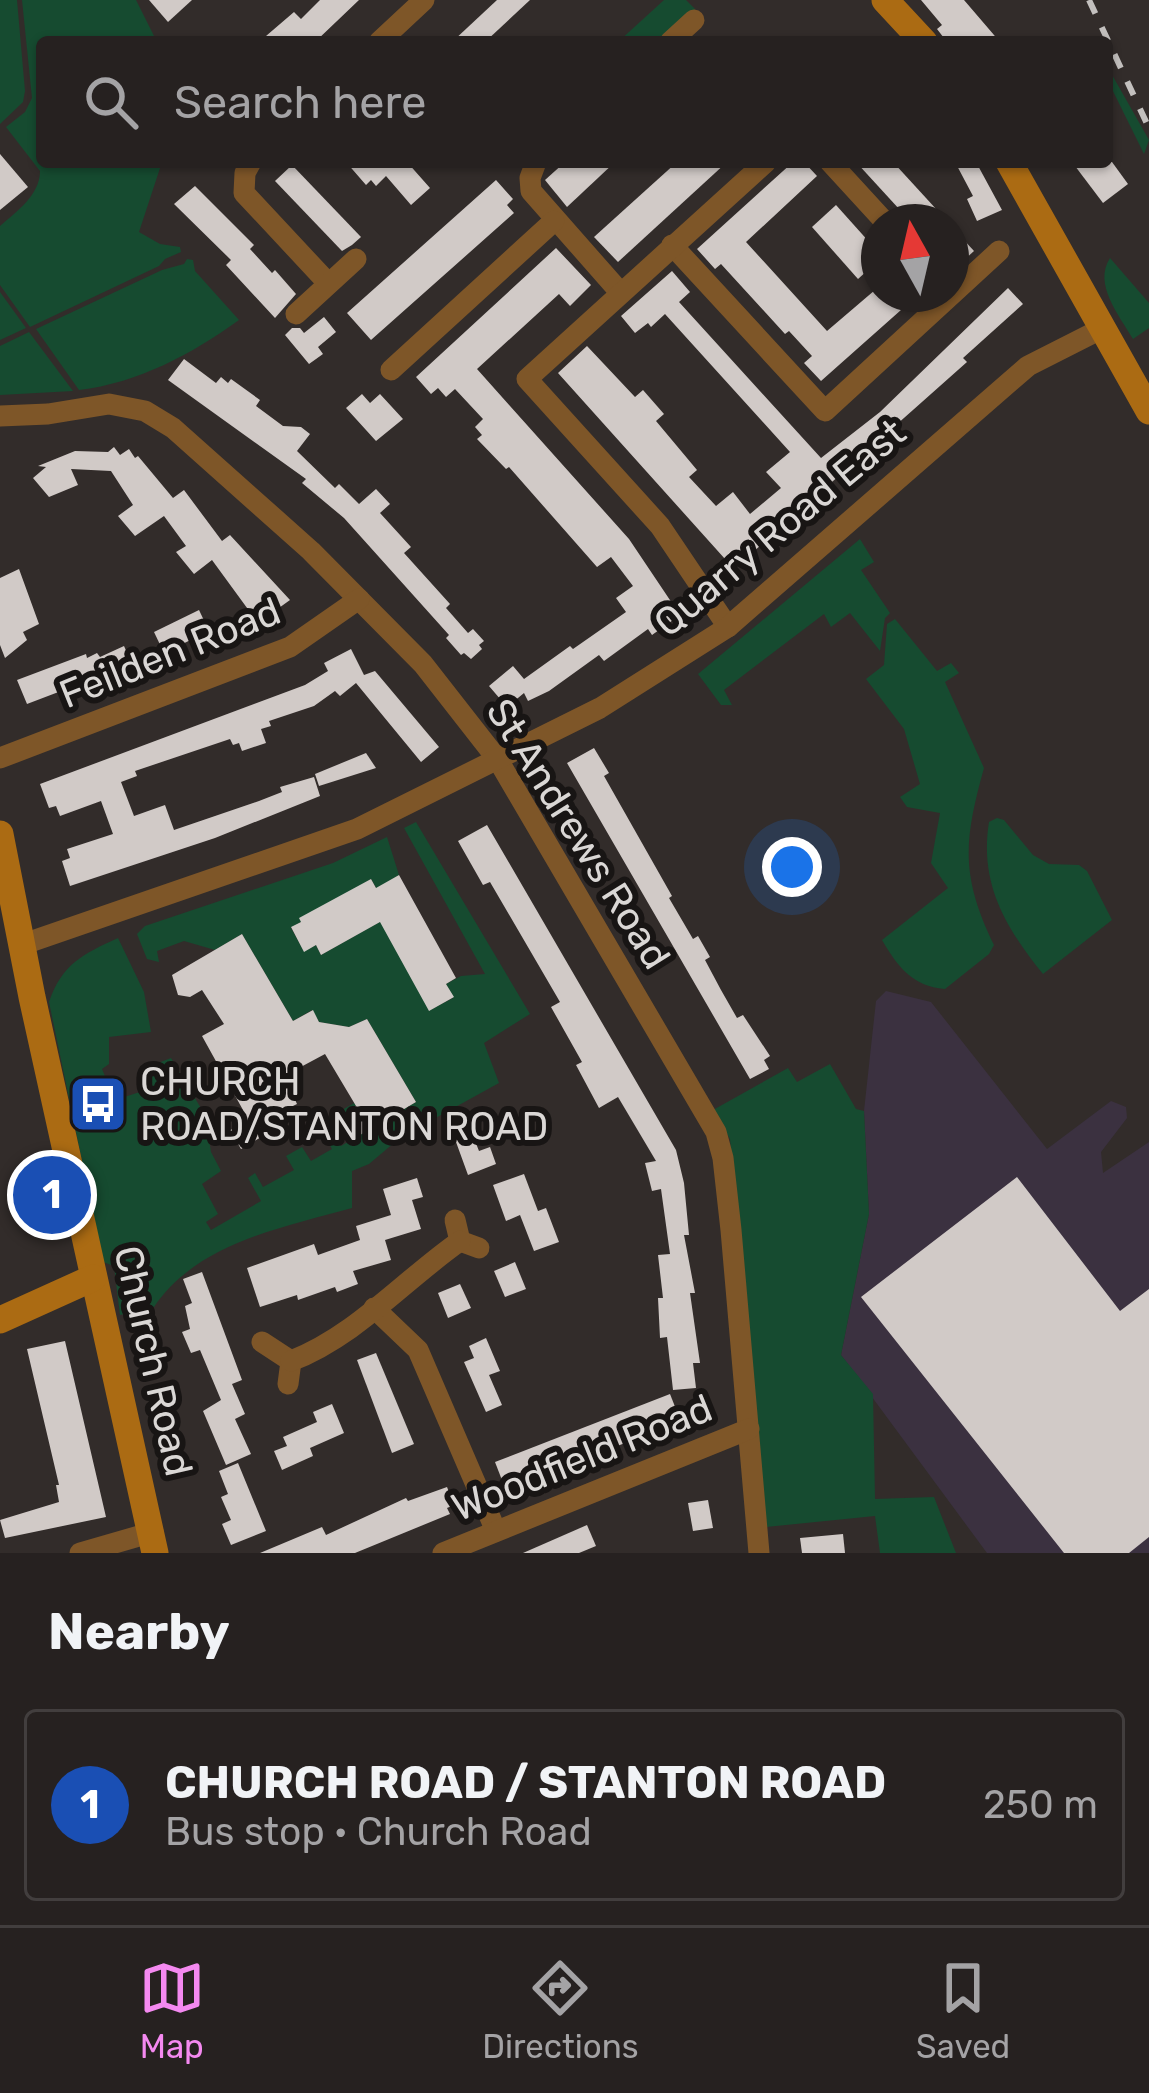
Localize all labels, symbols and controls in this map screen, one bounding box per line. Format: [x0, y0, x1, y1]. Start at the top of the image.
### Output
search box [36, 36, 1113, 168]
icon: search [78, 69, 144, 135]
text: Search here [174, 76, 426, 129]
north arrow [861, 204, 969, 312]
street label: Quarry Road East [645, 410, 915, 646]
street label: Feilden Road [53, 588, 287, 718]
street label: St Andrews Road [477, 691, 679, 977]
your location [762, 837, 822, 897]
place label: CHURCH ROAD/STANTON ROAD [140, 1059, 548, 1150]
bus stop icon: CHURCH ROAD/STANTON ROAD [67, 1073, 129, 1135]
pin: 1 [13, 1150, 91, 1240]
street label: Church Road [104, 1241, 202, 1481]
street label: Woodfield Road [445, 1385, 719, 1531]
text: Nearby [48, 1601, 230, 1662]
text: CHURCH ROAD / STANTON ROAD [165, 1756, 886, 1809]
text: 1 [80, 1782, 100, 1828]
text: 250 m [983, 1782, 1098, 1828]
text: Bus stop · Church Road [165, 1809, 592, 1855]
tab: Map [139, 1955, 205, 2066]
tab: Directions [482, 1955, 639, 2066]
tab: Saved [916, 1955, 1010, 2066]

